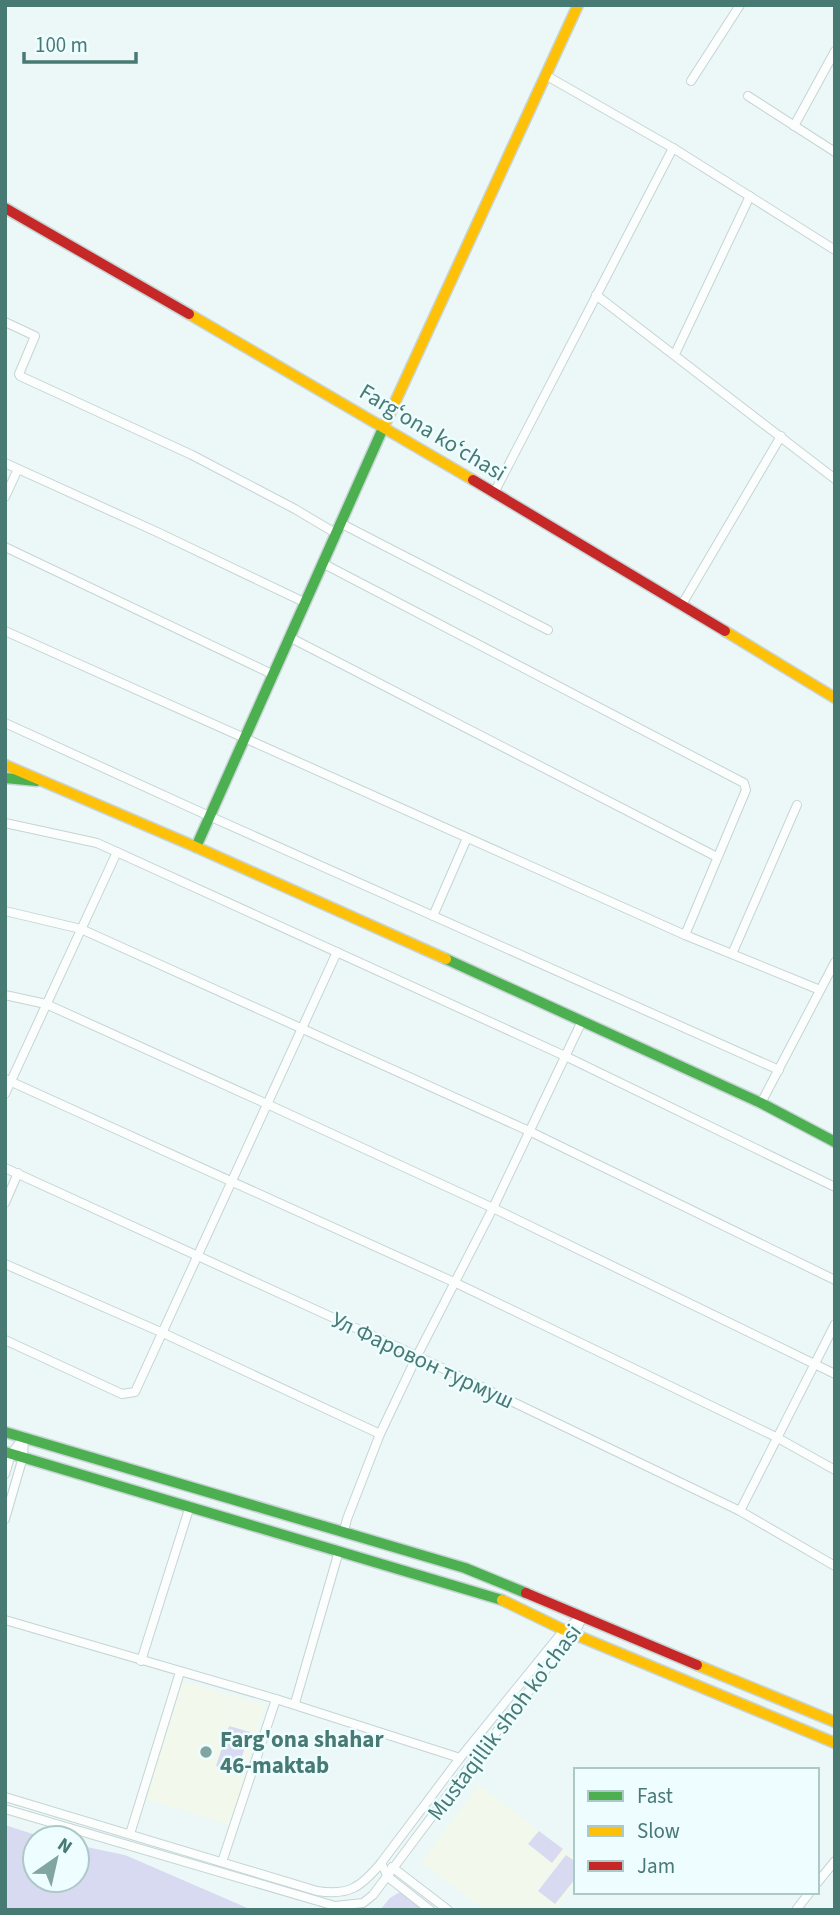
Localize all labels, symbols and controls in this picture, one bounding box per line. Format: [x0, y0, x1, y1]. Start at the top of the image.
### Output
scale bar [24, 21, 136, 65]
text: 100 m [35, 30, 88, 60]
street label: Fargʻona koʻchasi [353, 376, 512, 489]
street label: Ул Фаровон турмуш [326, 1304, 520, 1417]
street label: Mustaqillik shoh ko'chasi [419, 1617, 589, 1827]
place label: Farg'ona shahar 46-maktab [220, 1723, 384, 1782]
marker: Farg'ona shahar 46-maktab [198, 1744, 214, 1760]
legend [574, 1768, 819, 1894]
text: Fast [637, 1781, 673, 1811]
text: Slow [637, 1816, 680, 1846]
north arrow [21, 1824, 91, 1894]
text: N [52, 1831, 77, 1861]
text: Jam [637, 1851, 675, 1881]

